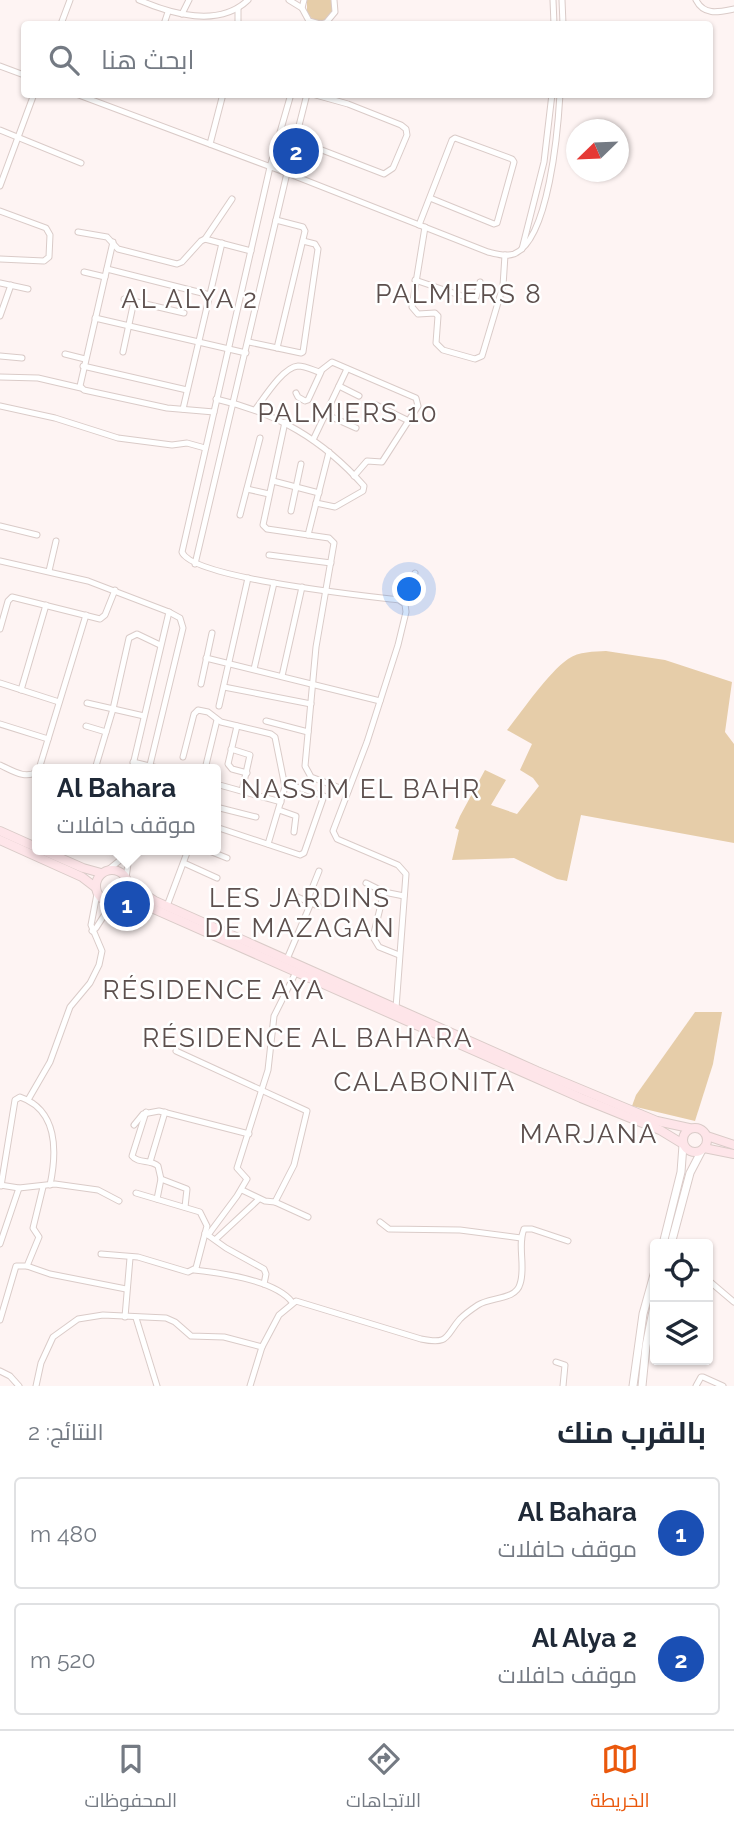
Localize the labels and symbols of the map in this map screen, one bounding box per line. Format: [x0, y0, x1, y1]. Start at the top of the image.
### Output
north arrow [566, 119, 629, 182]
pin: 2 [273, 125, 319, 177]
district label: PALMIERS 8 [375, 279, 543, 309]
district label: AL ALYA 2 [121, 284, 259, 314]
district label: PALMIERS 10 [257, 398, 439, 428]
your location [392, 572, 426, 606]
district label: NASSIM EL BAHR [241, 774, 481, 804]
pin: 1 [104, 878, 150, 930]
district label: LES JARDINS DE MAZAGAN [205, 883, 395, 943]
district label: RÉSIDENCE AYA [103, 975, 325, 1005]
district label: RÉSIDENCE AL BAHARA [142, 1023, 474, 1053]
district label: CALABONITA [334, 1067, 516, 1097]
district label: MARJANA [520, 1119, 658, 1149]

